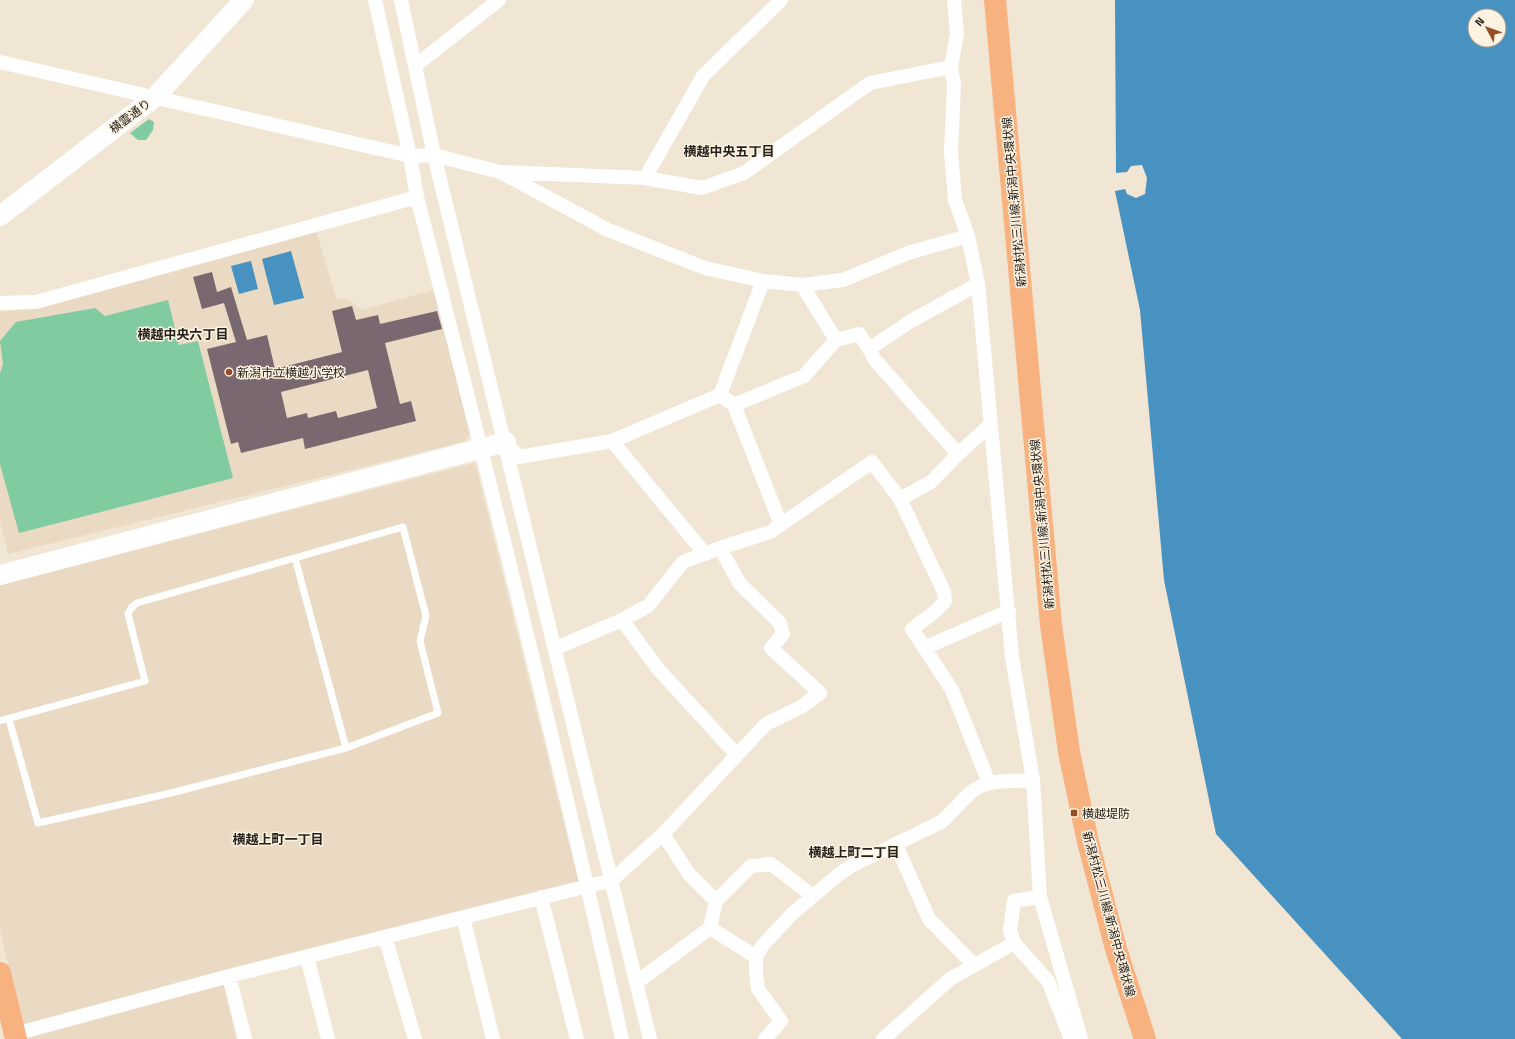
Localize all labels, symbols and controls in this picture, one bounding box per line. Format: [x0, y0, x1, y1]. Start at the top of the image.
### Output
north arrow [1467, 8, 1507, 48]
text: N [1471, 13, 1488, 30]
street label: 横雲通り [105, 94, 155, 138]
street label: 新潟村松三川線;新潟中央環状線 [997, 116, 1031, 288]
district label: 横越中央五丁目 [683, 141, 775, 161]
district label: 横越中央六丁目 [137, 324, 229, 344]
place label: 新潟市立横越小学校 [237, 363, 345, 382]
marker: 新潟市立横越小学校 [224, 367, 234, 377]
street label: 新潟村松三川線;新潟中央環状線 [1025, 438, 1059, 610]
place label: 横越堤防 [1082, 804, 1130, 823]
marker: 横越堤防 [1069, 808, 1079, 818]
district label: 横越上町一丁目 [232, 829, 324, 849]
street label: 新潟村松三川線;新潟中央環状線 [1078, 829, 1140, 999]
district label: 横越上町二丁目 [808, 842, 900, 862]

